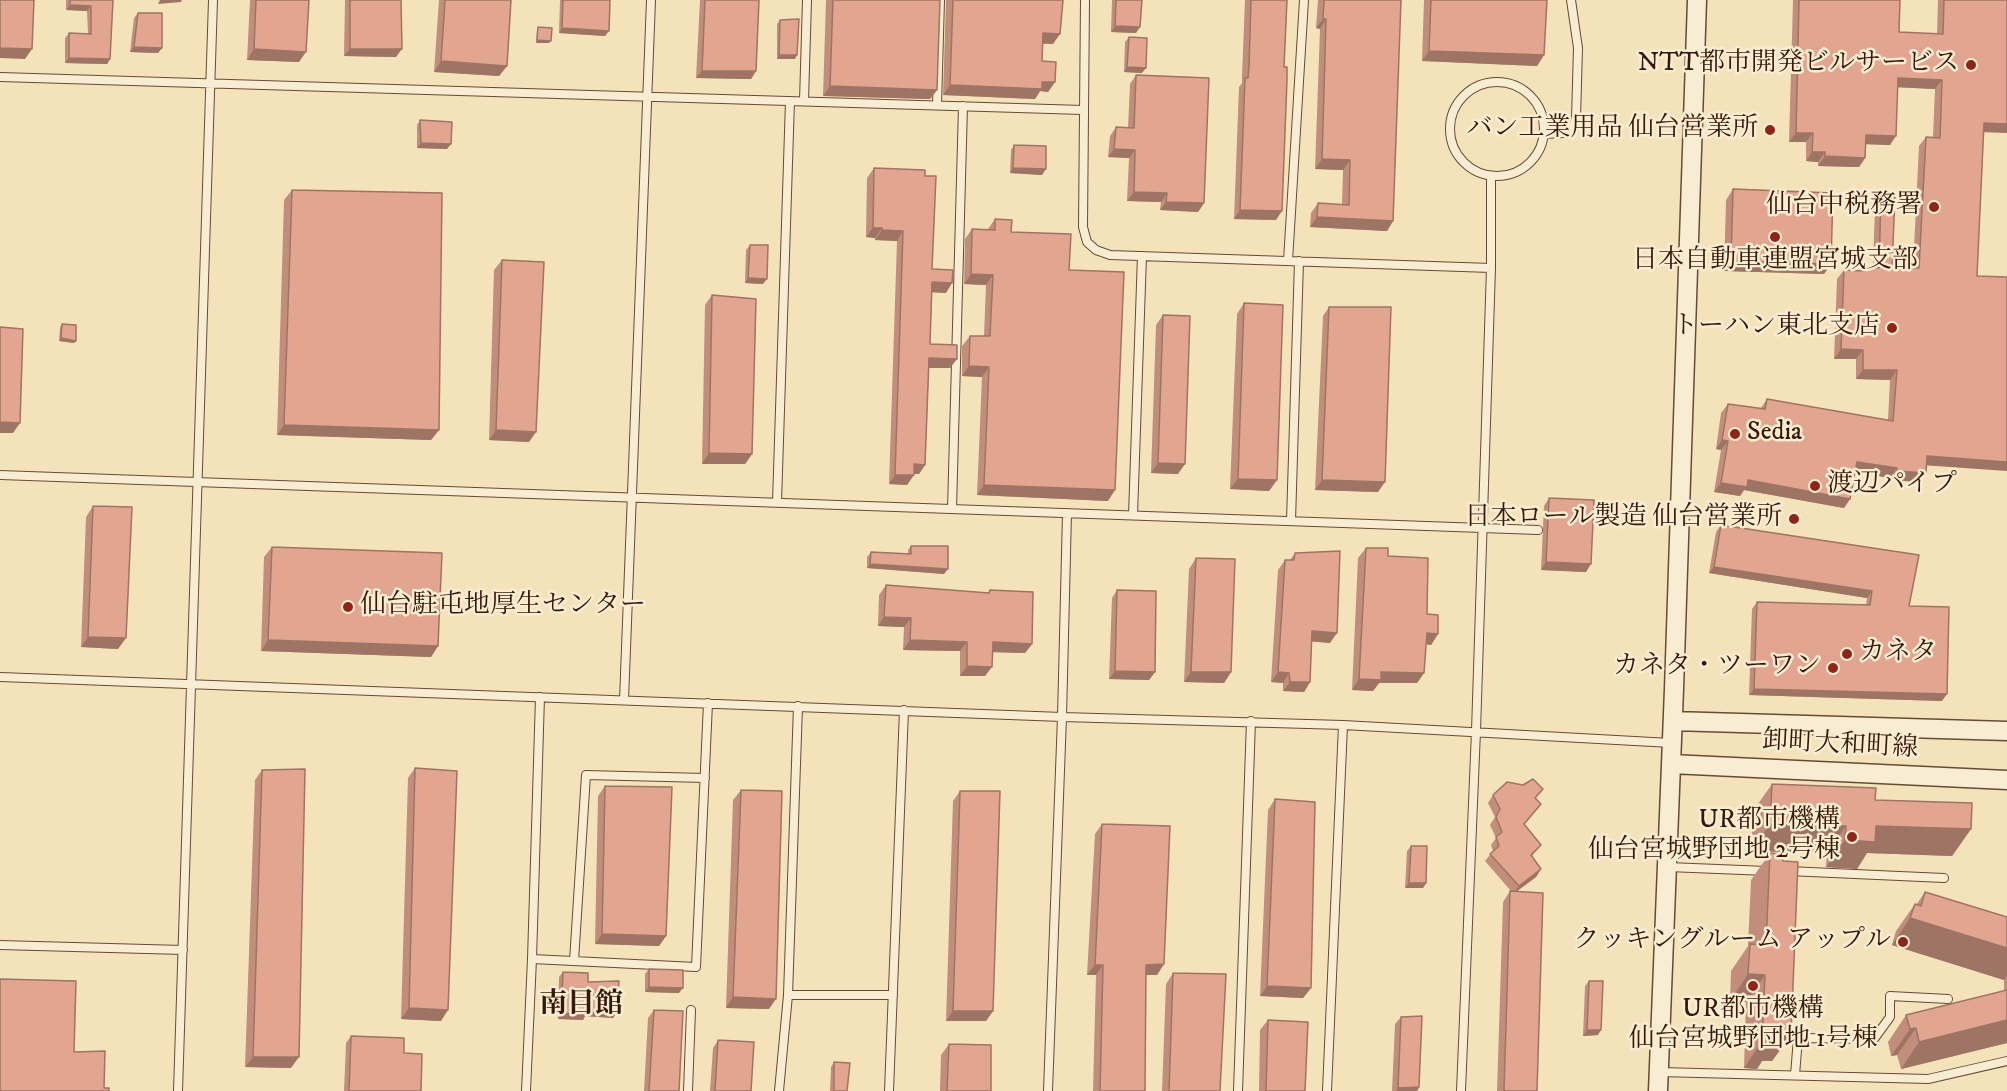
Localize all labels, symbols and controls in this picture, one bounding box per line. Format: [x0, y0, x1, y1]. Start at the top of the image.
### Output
place label: NTT都市開発ビルサービス [1638, 49, 1959, 81]
marker: NTT都市開発ビルサービス [1964, 58, 1978, 72]
place label: バン工業用品 仙台営業所 [1466, 114, 1758, 146]
marker: バン工業用品 仙台営業所 [1763, 123, 1777, 137]
place label: 仙台中税務署 [1766, 191, 1922, 223]
marker: 仙台中税務署 [1927, 200, 1941, 214]
marker: 日本自動車連盟宮城支部 [1768, 230, 1782, 244]
place label: 日本自動車連盟宮城支部 [1632, 246, 1918, 278]
place label: トーハン東北支店 [1672, 312, 1880, 344]
marker: トーハン東北支店 [1885, 321, 1899, 335]
place label: Sedia [1747, 418, 1802, 450]
marker: Sedia [1728, 427, 1742, 441]
place label: 渡辺パイプ [1827, 470, 1957, 502]
marker: 渡辺パイプ [1808, 479, 1822, 493]
place label: 日本ロール製造 仙台営業所 [1464, 503, 1782, 535]
marker: 日本ロール製造 仙台営業所 [1787, 512, 1801, 526]
place label: 仙台駐屯地厚生センター [360, 591, 646, 623]
marker: 仙台駐屯地厚生センター [341, 600, 355, 614]
place label: カネタ [1859, 638, 1937, 670]
marker: カネタ [1840, 647, 1854, 661]
place label: カネタ・ツーワン [1613, 652, 1821, 684]
marker: カネタ・ツーワン [1826, 661, 1840, 675]
street label: 卸町大和町線 [1761, 726, 1919, 766]
place label: UR都市機構 仙台宮城野団地 2号棟 [1588, 806, 1840, 868]
marker: UR都市機構 仙台宮城野団地 2号棟 [1845, 830, 1859, 844]
place label: クッキングルーム アップル [1573, 926, 1891, 958]
marker: クッキングルーム アップル [1896, 935, 1910, 949]
marker: UR都市機構 仙台宮城野団地 1号棟 [1746, 979, 1760, 993]
district label: 南目館 [539, 989, 623, 1023]
place label: UR都市機構 仙台宮城野団地 1号棟 [1628, 995, 1878, 1056]

